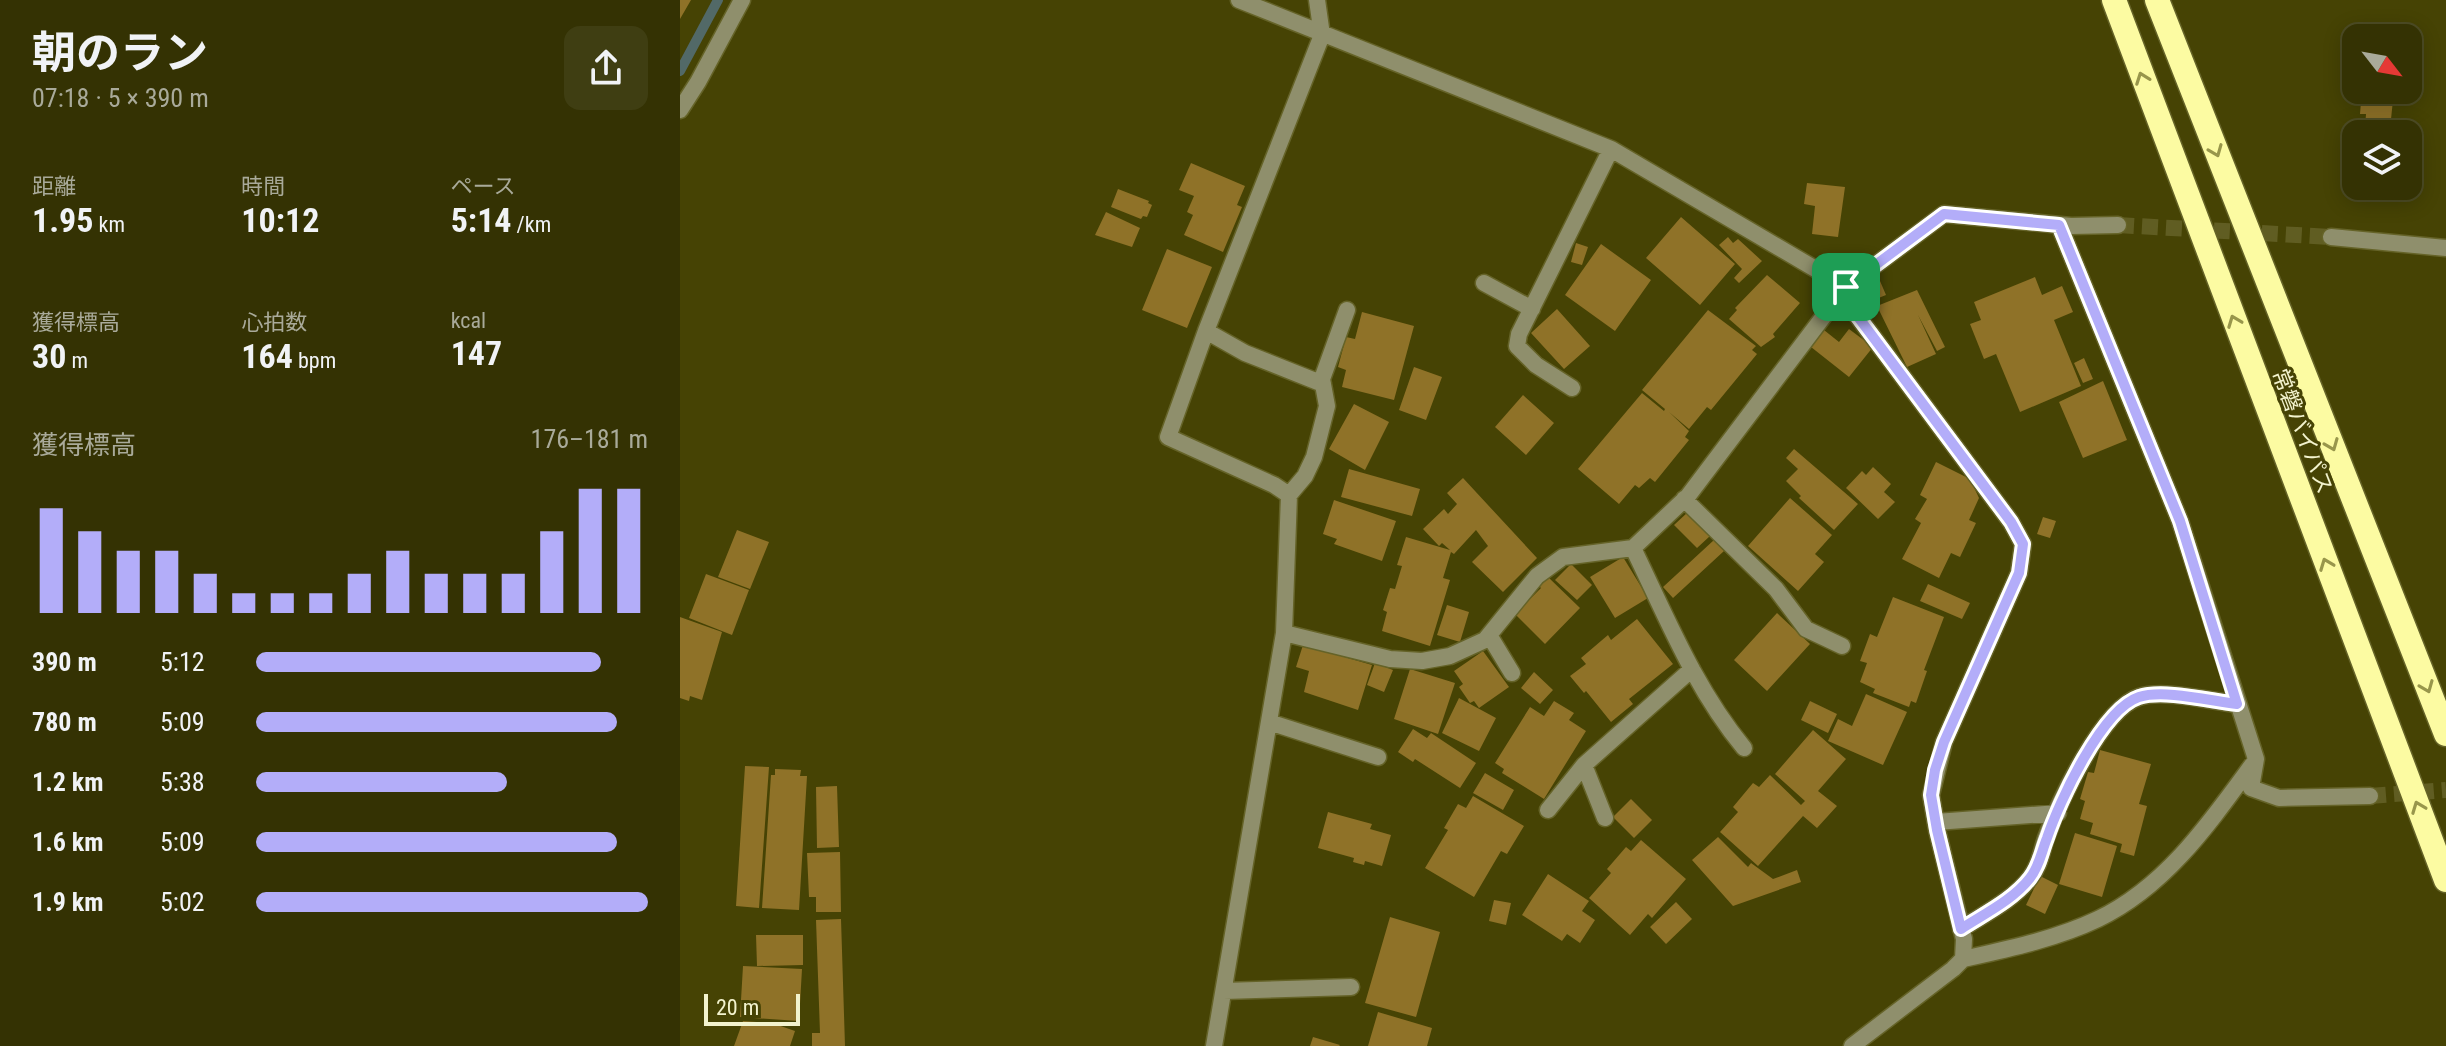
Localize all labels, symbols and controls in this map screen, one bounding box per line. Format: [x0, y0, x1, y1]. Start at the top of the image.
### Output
north arrow [2342, 24, 2422, 104]
map controls [2342, 24, 2422, 200]
button: share [564, 26, 648, 110]
text: 朝のラン [32, 27, 208, 79]
one-way arrow [2135, 71, 2152, 85]
text: 07:18 · 5 × 390 m [32, 83, 209, 113]
button: layers [2342, 120, 2422, 200]
one-way arrow [2206, 143, 2223, 157]
text: 距離 [32, 174, 76, 199]
text: 時間 [241, 174, 285, 199]
text: ペース [451, 174, 516, 199]
text: 1.95 [32, 200, 93, 240]
text: 10:12 [241, 200, 319, 240]
text: 5:14 [451, 200, 512, 240]
text: km [93, 212, 125, 237]
text: /km [512, 212, 551, 237]
pin [1812, 253, 1880, 321]
icon: arrive [1824, 265, 1868, 309]
text: kcal [451, 308, 486, 333]
text: 獲得標高 [32, 310, 120, 335]
text: 心拍数 [241, 310, 307, 335]
one-way arrow [2227, 315, 2244, 329]
text: 147 [451, 333, 502, 373]
text: 30 [32, 336, 66, 376]
text: 164 [241, 336, 293, 376]
text: m [66, 348, 88, 373]
text: bpm [293, 348, 336, 373]
street label: 常磐バイパス [2267, 365, 2338, 497]
text: 176–181 m [531, 424, 648, 454]
text: 獲得標高 [32, 430, 136, 460]
one-way arrow [2322, 437, 2339, 451]
one-way arrow [2319, 558, 2336, 572]
text: 390 m [32, 647, 97, 677]
text: 5:12 [160, 647, 205, 677]
one-way arrow [2417, 679, 2434, 693]
text: 780 m [32, 707, 97, 737]
text: 5:09 [160, 707, 205, 737]
text: 1.2 km [32, 767, 104, 797]
text: 5:38 [160, 767, 205, 797]
one-way arrow [2411, 801, 2428, 815]
text: 1.6 km [32, 827, 104, 857]
text: 5:09 [160, 827, 205, 857]
text: 1.9 km [32, 887, 104, 917]
text: 5:02 [160, 887, 205, 917]
scale bar [704, 990, 800, 1026]
text: 20 m [716, 995, 759, 1020]

